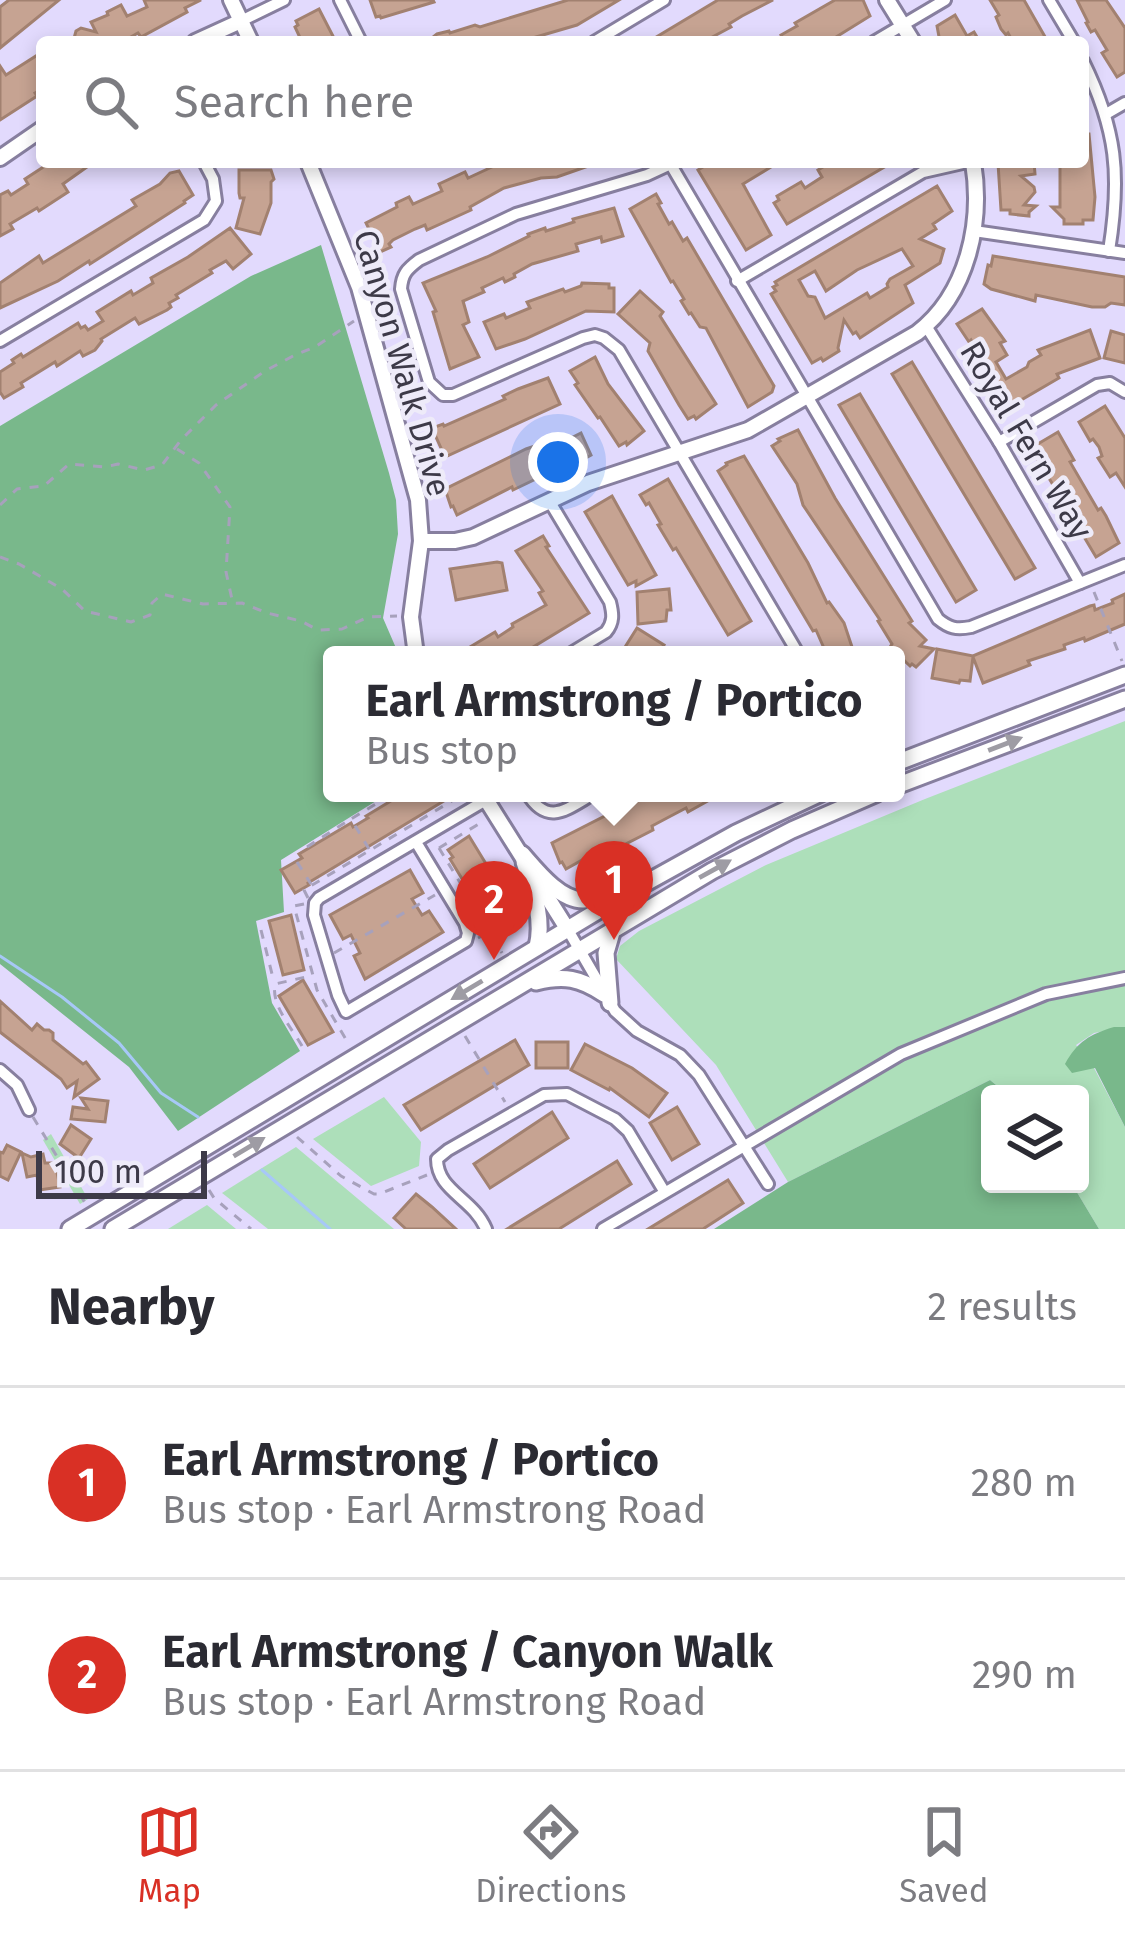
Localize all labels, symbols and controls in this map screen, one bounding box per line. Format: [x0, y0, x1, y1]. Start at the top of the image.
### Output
search box [36, 36, 1089, 168]
icon: search [78, 69, 144, 135]
text: Search here [174, 75, 414, 129]
street label: Canyon Walk Drive [345, 225, 459, 501]
street label: Royal Fern Way [951, 334, 1101, 547]
your location [528, 432, 588, 492]
popup [323, 646, 905, 802]
text: Earl Armstrong / Portico [365, 674, 863, 728]
text: Bus stop [365, 728, 518, 774]
one-way arrow [988, 734, 1024, 752]
pin: 1 [575, 841, 653, 940]
one-way arrow [699, 860, 732, 881]
pin: 2 [455, 861, 533, 960]
one-way arrow [450, 979, 484, 1000]
map controls [981, 1085, 1089, 1193]
button: layers [981, 1085, 1089, 1193]
one-way arrow [232, 1137, 266, 1158]
scale bar [36, 1145, 207, 1198]
text: 100 m [54, 1152, 142, 1192]
text: Nearby [48, 1276, 214, 1338]
text: 2 results [928, 1284, 1077, 1330]
text: Earl Armstrong / Portico [162, 1433, 659, 1487]
text: 1 [78, 1460, 96, 1506]
text: 280 m [971, 1460, 1077, 1506]
text: Bus stop · Earl Armstrong Road [162, 1487, 706, 1533]
text: Earl Armstrong / Canyon Walk [162, 1625, 773, 1679]
text: 2 [77, 1652, 97, 1698]
text: 290 m [972, 1652, 1077, 1698]
text: Bus stop · Earl Armstrong Road [162, 1679, 706, 1725]
tab: Map [136, 1799, 202, 1911]
tab: Directions [475, 1799, 627, 1911]
tab: Saved [899, 1799, 989, 1911]

